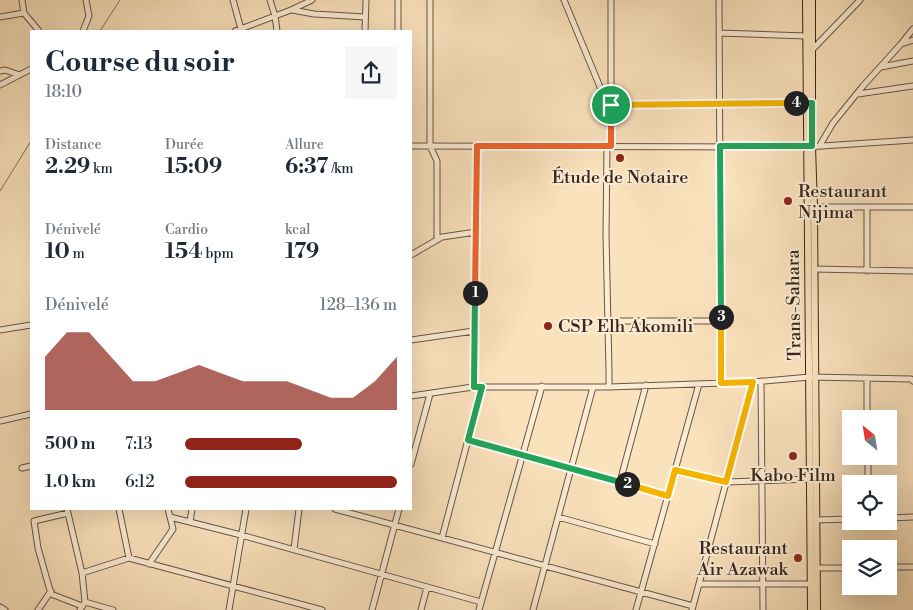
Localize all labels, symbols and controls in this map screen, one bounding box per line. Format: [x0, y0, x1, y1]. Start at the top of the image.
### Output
text: Course du soir [45, 45, 235, 80]
button: share [345, 47, 397, 99]
text: 18:10 [45, 82, 82, 102]
pin [590, 84, 632, 126]
pin: 4 [784, 90, 808, 116]
icon: arrive [597, 91, 625, 119]
text: 4 [792, 94, 801, 112]
text: Distance [45, 136, 102, 154]
text: Durée [165, 136, 204, 154]
text: Allure [285, 136, 324, 154]
marker: Étude de Notaire [614, 152, 626, 164]
text: 2.29 [45, 154, 90, 180]
text: 15:09 [165, 154, 222, 180]
text: 6:37 [285, 154, 329, 180]
text: km [90, 160, 113, 178]
text: /km [329, 160, 354, 178]
place label: Étude de Notaire [552, 166, 688, 189]
place label: Restaurant Nijima [798, 180, 888, 224]
marker: Restaurant Nijima [782, 195, 794, 207]
text: Dénivelé [45, 221, 101, 239]
text: Cardio [165, 221, 208, 239]
text: kcal [285, 221, 310, 239]
text: 10 [45, 239, 70, 265]
text: 154 [165, 239, 203, 265]
text: 179 [285, 239, 319, 265]
text: m [70, 245, 85, 263]
text: bpm [203, 245, 234, 263]
street label: Trans-Sahara [782, 248, 806, 361]
pin: 1 [462, 280, 488, 306]
text: 1 [472, 284, 479, 302]
text: Dénivelé [45, 295, 109, 315]
text: 128–136 m [320, 295, 397, 315]
pin: 3 [708, 304, 734, 330]
text: 3 [717, 308, 726, 326]
place label: CSP Elh Akomili [558, 315, 694, 338]
marker: CSP Elh Akomili [542, 320, 554, 332]
north arrow [842, 410, 898, 465]
map controls [842, 410, 897, 595]
text: 500 m [45, 434, 95, 454]
text: 7:13 [125, 434, 153, 454]
marker: Kabo Film [787, 450, 799, 462]
place label: Kabo Film [750, 464, 836, 487]
text: 1.0 km [45, 472, 96, 492]
text: 6:12 [125, 472, 155, 492]
pin: 2 [614, 472, 640, 496]
text: 2 [623, 475, 632, 493]
button: locate [842, 475, 897, 530]
place label: Restaurant Air Azawak [696, 537, 790, 581]
button: layers [842, 540, 897, 595]
marker: Restaurant Air Azawak [792, 552, 804, 564]

